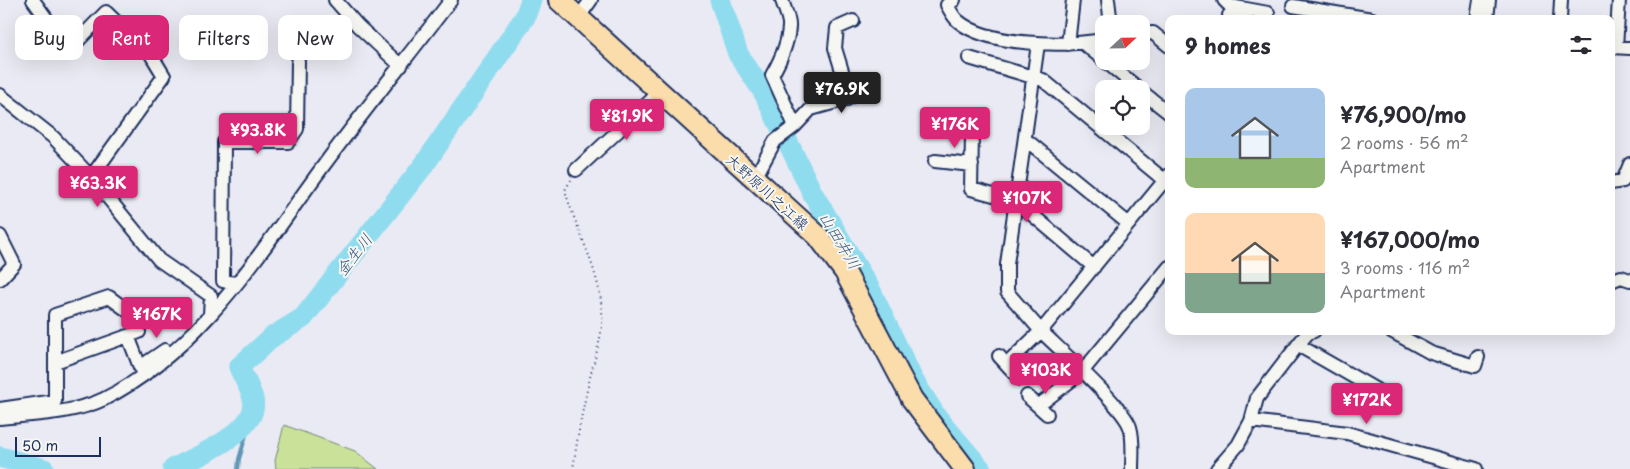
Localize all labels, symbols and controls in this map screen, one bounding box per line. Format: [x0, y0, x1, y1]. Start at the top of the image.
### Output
chip: Buy [15, 15, 83, 60]
chip: Rent [93, 15, 169, 60]
chip: Filters [179, 15, 268, 60]
chip: New [278, 15, 352, 60]
north arrow [1095, 15, 1150, 70]
map controls [1095, 15, 1150, 135]
text: 9 homes [1185, 29, 1271, 61]
icon: filters [1567, 31, 1595, 59]
pin: ¥76.9K [801, 72, 883, 114]
text: ¥76.9K [815, 76, 869, 100]
button: locate [1095, 80, 1150, 135]
pin: ¥81.9K [586, 98, 668, 141]
text: ¥76,900/mo [1340, 98, 1466, 130]
text: ¥81.9K [601, 103, 653, 127]
pin: ¥176K [920, 106, 990, 149]
icon: home [1225, 108, 1285, 168]
text: ¥176K [931, 111, 979, 135]
pin: ¥93.8K [217, 112, 299, 155]
text: ¥93.8K [230, 117, 286, 141]
text: 2 rooms · 56 m² [1340, 130, 1469, 154]
street label: 大野原川之江線 [721, 147, 815, 235]
text: Apartment [1340, 154, 1425, 178]
pin: ¥63.3K [57, 166, 139, 208]
text: ¥63.3K [70, 170, 126, 194]
pin: ¥107K [992, 180, 1062, 223]
text: ¥107K [1002, 185, 1052, 209]
water label: 山田井川 [814, 206, 868, 274]
text: ¥167,000/mo [1340, 223, 1480, 255]
water label: 金生川 [329, 228, 377, 280]
icon: home [1225, 233, 1285, 293]
text: 3 rooms · 116 m² [1340, 255, 1470, 279]
text: Apartment [1340, 279, 1425, 303]
pin: ¥167K [122, 296, 192, 339]
text: ¥167K [132, 301, 182, 325]
pin: ¥103K [1011, 352, 1081, 395]
text: ¥103K [1021, 357, 1071, 381]
pin: ¥172K [1332, 382, 1402, 425]
text: ¥172K [1342, 387, 1392, 411]
scale bar [15, 434, 101, 457]
text: 50 m [22, 435, 58, 456]

